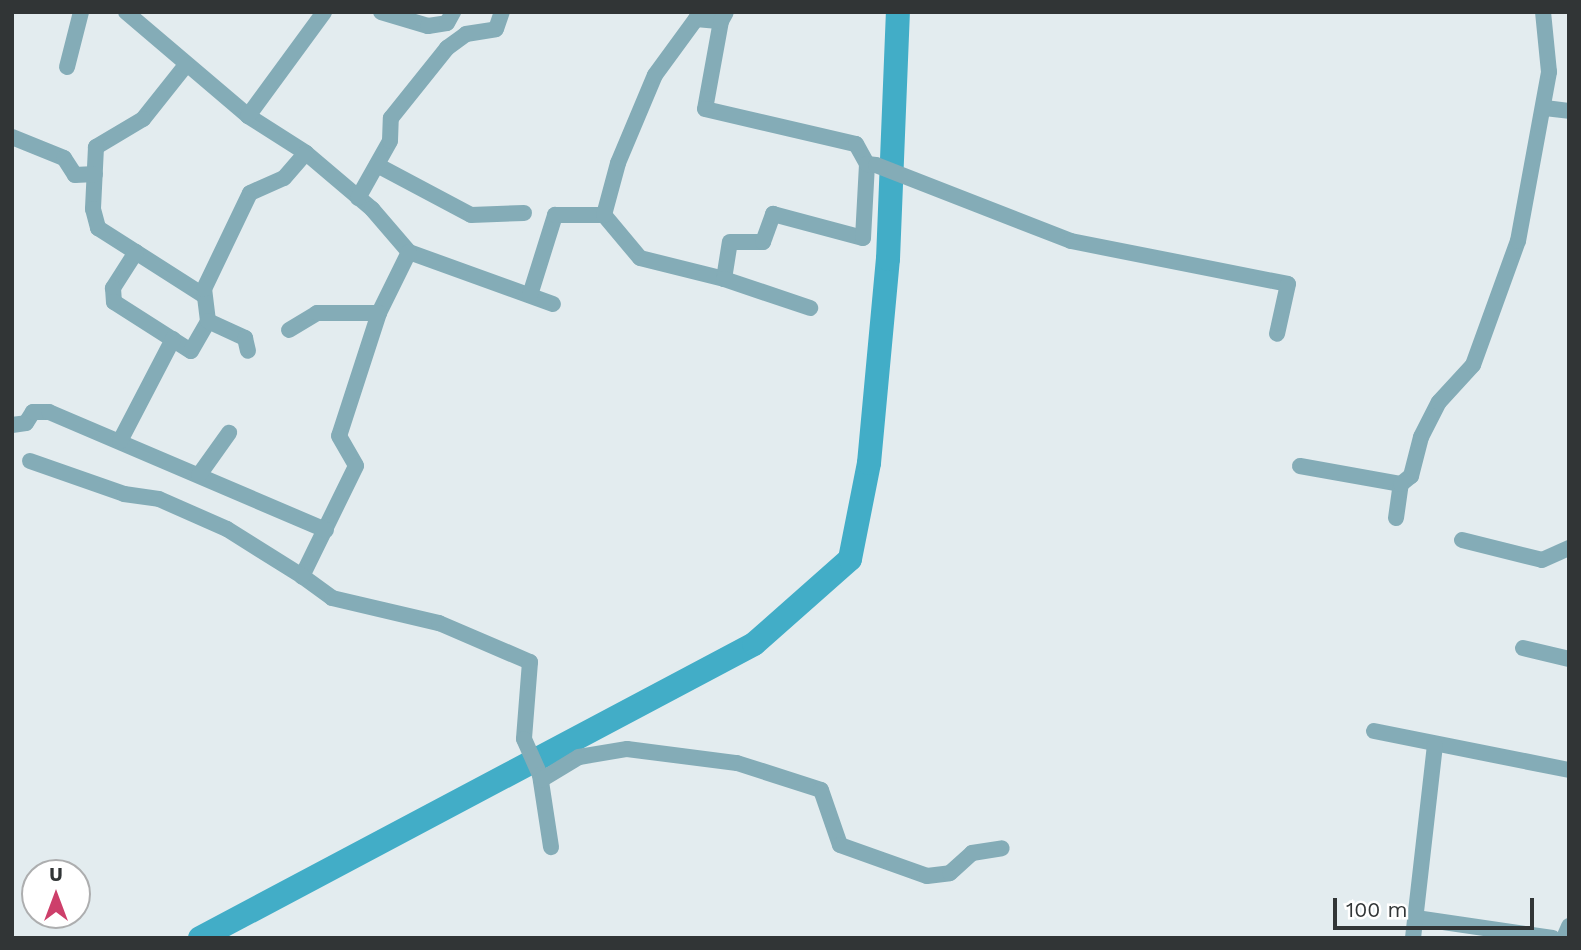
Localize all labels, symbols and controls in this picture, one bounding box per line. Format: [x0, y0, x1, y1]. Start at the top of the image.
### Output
north arrow [21, 859, 91, 929]
text: U [49, 863, 63, 886]
scale bar [1336, 884, 1537, 928]
text: 100 m [1346, 897, 1408, 922]

